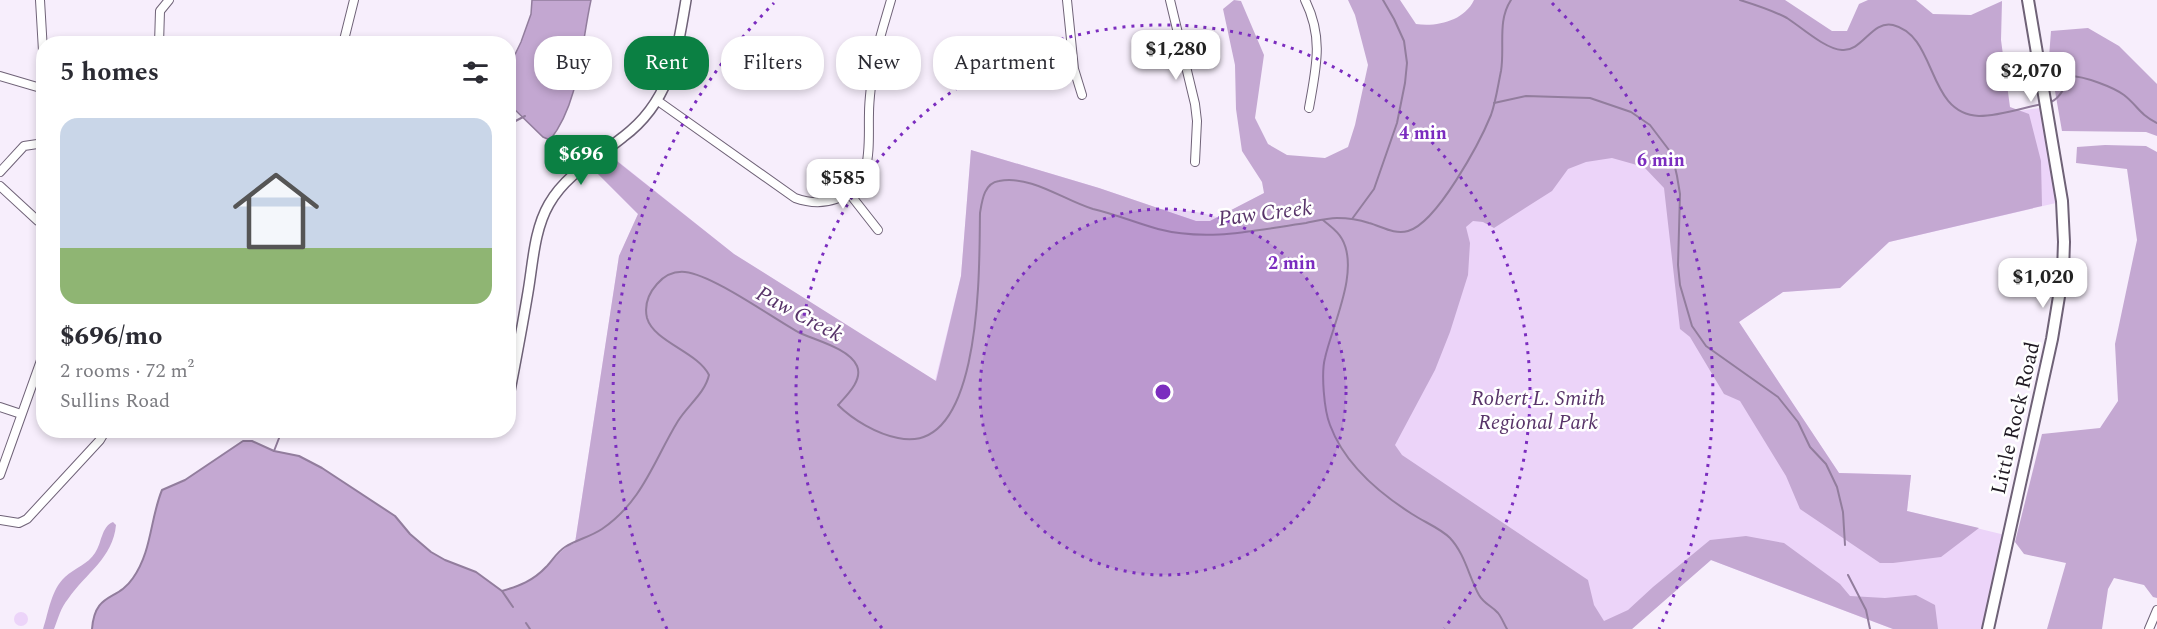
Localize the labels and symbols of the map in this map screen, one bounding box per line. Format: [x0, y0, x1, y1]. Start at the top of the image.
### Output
pin: $1,280 [1127, 30, 1225, 81]
pin: $2,070 [1982, 52, 2080, 103]
text: 4 min [1399, 120, 1447, 147]
pin: $696 [545, 135, 617, 186]
text: 6 min [1637, 147, 1685, 174]
pin: $585 [807, 159, 879, 210]
water label: Paw Creek [1216, 191, 1314, 236]
text: 2 min [1268, 250, 1316, 277]
pin: $1,020 [1994, 258, 2092, 309]
water label: Paw Creek [750, 278, 849, 351]
street label: Little Rock Road [1983, 339, 2049, 498]
centre of rings [1153, 382, 1173, 402]
park label: Robert L. Smith Regional Park [1471, 383, 1605, 439]

